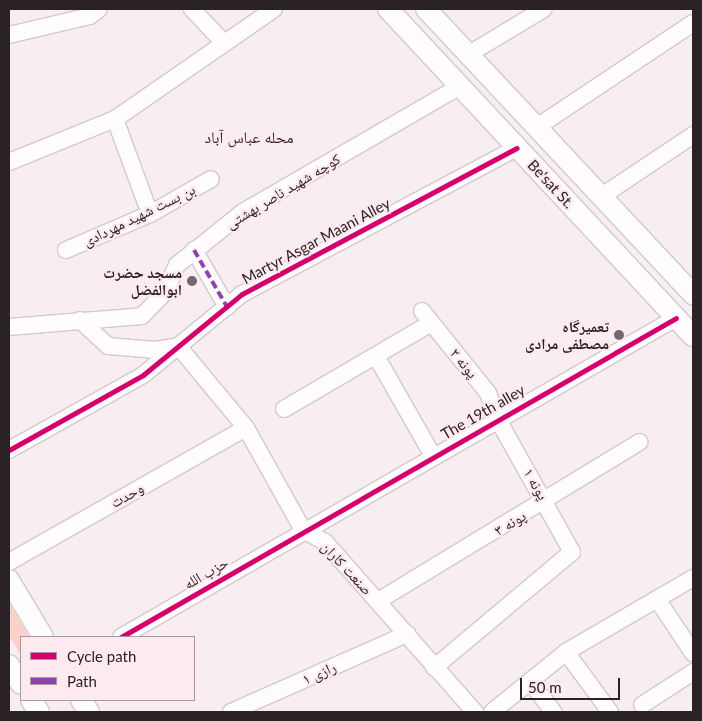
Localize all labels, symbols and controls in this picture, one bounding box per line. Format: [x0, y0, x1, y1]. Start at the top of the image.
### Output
district label: محله عباس آباد [204, 127, 294, 147]
street label: کوچه شهید ناصر بهشتی [222, 150, 344, 232]
street label: Be'sat St. [524, 156, 578, 212]
street label: بن بست شهید مهردادی [80, 180, 198, 250]
street label: Martyr Asgar Maani Alley [238, 194, 394, 288]
place label: مسجد حضرت ابوالفضل [103, 263, 182, 298]
marker: مسجد حضرت ابوالفضل [186, 275, 198, 287]
place label: تعمیرگاه مصطفی مرادی [525, 317, 609, 352]
marker: تعمیرگاه مصطفی مرادی [613, 329, 625, 341]
street label: پونه ۲ [446, 344, 482, 382]
street label: The 19th alley [438, 381, 528, 443]
street label: پونه ۱ [520, 465, 552, 503]
street label: وحدت [107, 479, 147, 511]
street label: پونه ۳ [491, 507, 529, 539]
street label: صنعت کاران [318, 537, 376, 599]
street label: حزب الله [181, 553, 231, 593]
legend [20, 636, 195, 701]
text: Cycle path [67, 647, 136, 665]
street label: رازی ۱ [299, 658, 339, 688]
scale bar [522, 668, 622, 700]
text: Path [67, 672, 97, 690]
text: 50 m [528, 678, 562, 696]

